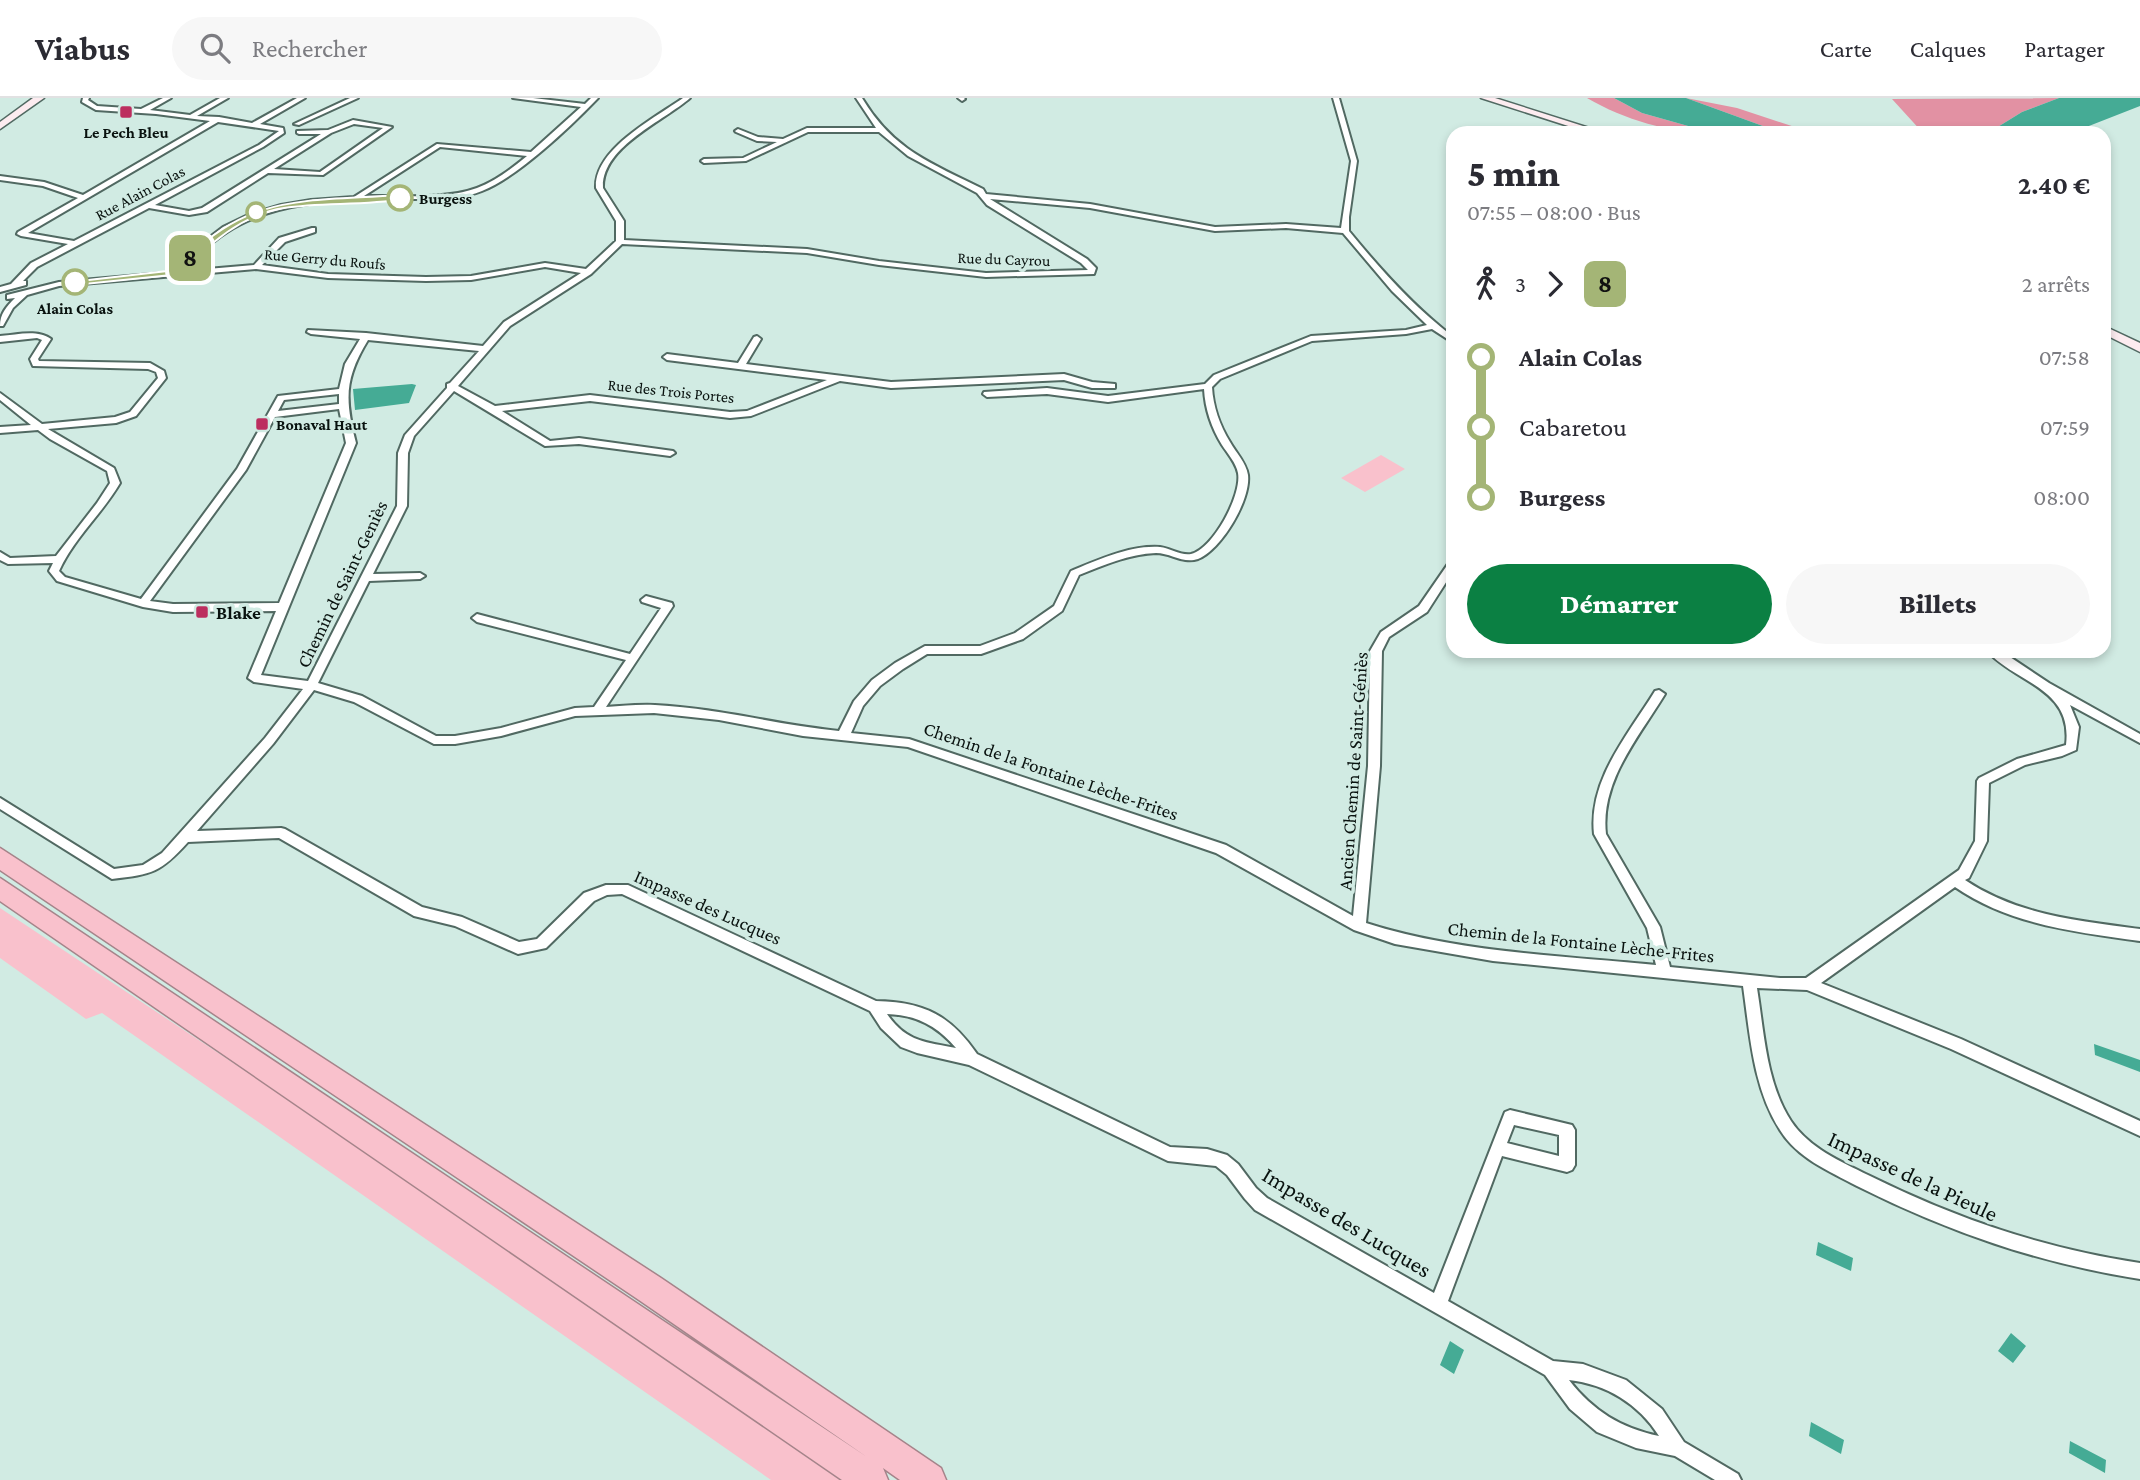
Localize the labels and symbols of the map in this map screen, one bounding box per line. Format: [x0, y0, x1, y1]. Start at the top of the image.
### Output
marker: Le Pech Bleu [118, 104, 134, 120]
place label: Le Pech Bleu [83, 124, 169, 141]
street label: Rue Alain Colas [92, 162, 188, 224]
marker: Burgess [387, 185, 413, 211]
place label: Burgess [419, 190, 473, 207]
unlabelled marker [246, 202, 266, 222]
line badge: 8 [167, 235, 213, 281]
street label: Rue Gerry du Roufs [263, 245, 387, 274]
street label: Rue du Cayrou [957, 249, 1051, 270]
marker: Alain Colas [62, 269, 88, 295]
place label: Alain Colas [36, 300, 113, 317]
street label: Rue des Trois Portes [607, 376, 735, 406]
marker: Bonaval Haut [254, 416, 270, 432]
place label: Bonaval Haut [276, 416, 368, 433]
street label: Chemin de Saint-Geniès [292, 497, 392, 671]
place label: Blake [216, 602, 261, 623]
marker: Blake [194, 604, 210, 620]
street label: Ancien Chemin de Saint-Géniès [1334, 651, 1372, 891]
street label: Chemin de la Fontaine Lèche-Frites [921, 717, 1181, 825]
street label: Impasse des Lucques [631, 865, 785, 949]
street label: Chemin de la Fontaine Lèche-Frites [1447, 918, 1715, 966]
street label: Impasse de la Pieule [1824, 1125, 2002, 1227]
street label: Impasse des Lucques [1258, 1161, 1436, 1283]

